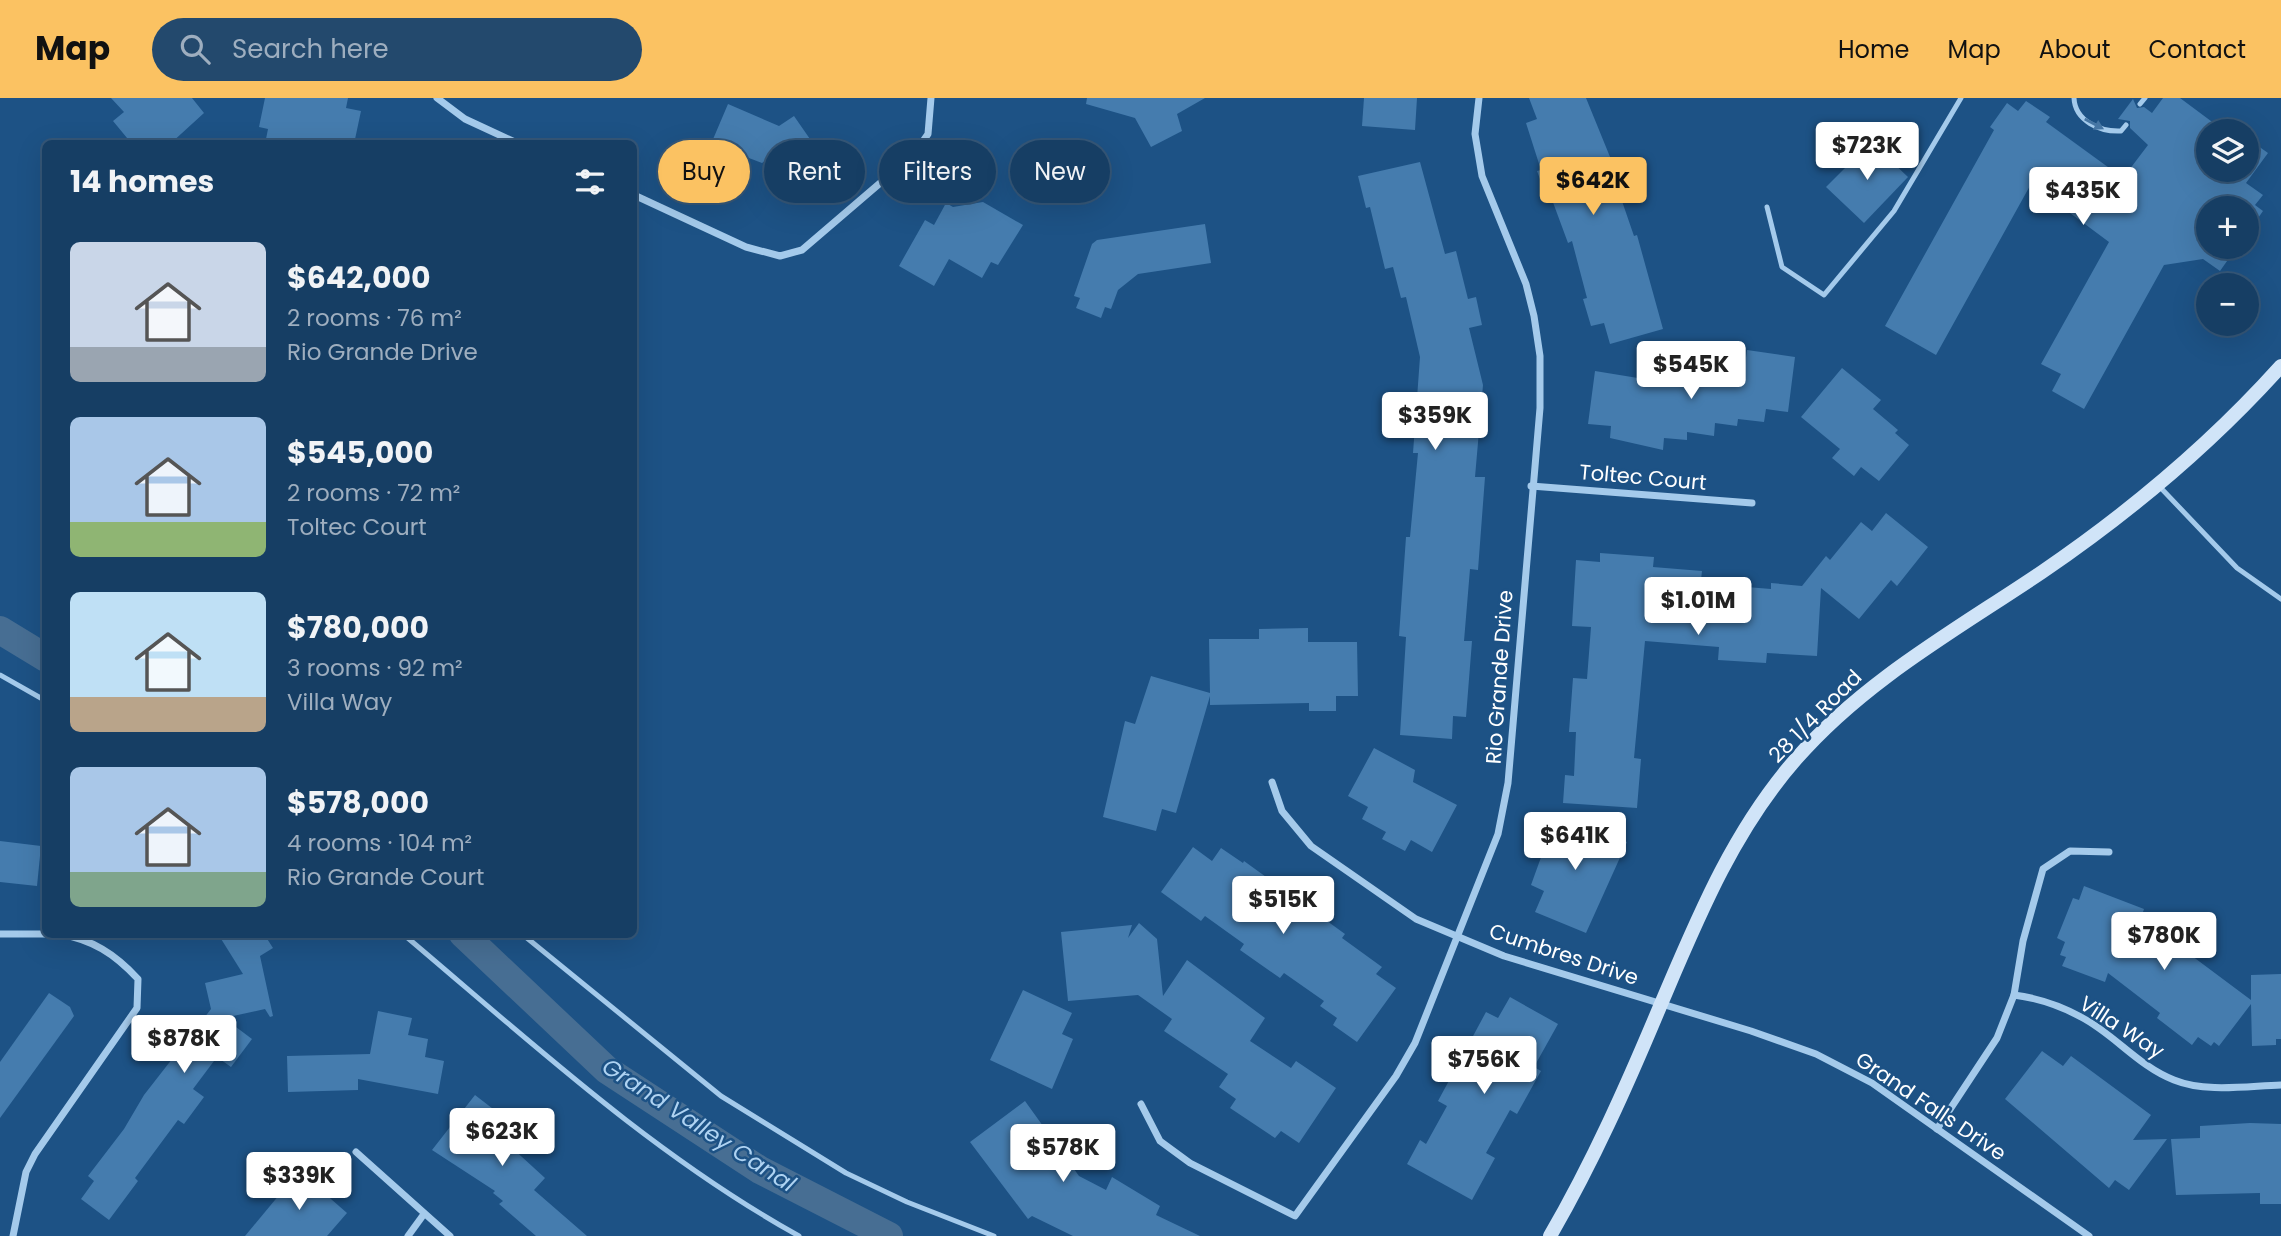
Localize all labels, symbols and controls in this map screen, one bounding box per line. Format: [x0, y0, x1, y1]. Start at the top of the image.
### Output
search box [152, 18, 642, 81]
text: Map [35, 25, 110, 72]
icon: search [176, 30, 214, 68]
text: Search here [232, 31, 389, 67]
text: Home [1838, 33, 1910, 66]
text: Map [1948, 33, 2001, 66]
text: About [2039, 33, 2110, 66]
text: Contact [2148, 33, 2246, 66]
one-way arrow [2085, 118, 2105, 130]
map controls [2196, 119, 2259, 336]
button: layers [2196, 119, 2259, 182]
pin: $723K [1818, 122, 1916, 182]
text: $723K [1832, 129, 1902, 161]
chip: Buy [658, 140, 750, 203]
chip: Rent [764, 140, 865, 203]
chip: Filters [879, 140, 996, 203]
chip: New [1010, 140, 1110, 203]
pin: $642K [1544, 158, 1642, 217]
text: 14 homes [70, 160, 214, 203]
icon: filters [571, 163, 609, 201]
text: $642K [1556, 164, 1630, 196]
pin: $435K [2034, 167, 2132, 227]
text: $435K [2045, 174, 2121, 206]
button: + [2196, 196, 2259, 259]
text: $642,000 [287, 256, 431, 299]
icon: home [126, 270, 210, 354]
button: − [2196, 273, 2259, 336]
text: 2 rooms · 76 m² [287, 302, 462, 334]
text: Rio Grande Drive [287, 336, 478, 368]
pin: $545K [1642, 342, 1740, 401]
text: $545K [1653, 348, 1729, 380]
pin: $359K [1386, 392, 1484, 452]
text: $359K [1398, 399, 1472, 431]
text: $545,000 [287, 431, 433, 474]
icon: home [126, 445, 210, 529]
street label: Toltec Court [1578, 457, 1708, 497]
text: 2 rooms · 72 m² [287, 477, 460, 509]
text: Toltec Court [287, 511, 427, 543]
pin: $1.01M [1641, 578, 1755, 637]
text: $1.01M [1660, 584, 1736, 616]
street label: Rio Grande Drive [1478, 589, 1520, 765]
text: $780,000 [287, 606, 429, 649]
icon: home [126, 620, 210, 704]
text: 3 rooms · 92 m² [287, 652, 463, 684]
street label: 28 1/4 Road [1762, 663, 1868, 769]
text: Villa Way [287, 686, 392, 718]
text: $578,000 [287, 781, 429, 824]
icon: home [126, 795, 210, 879]
pin: $641K [1526, 812, 1624, 872]
text: $641K [1540, 819, 1610, 851]
text: 4 rooms · 104 m² [287, 827, 472, 859]
text: Rio Grande Court [287, 861, 484, 893]
pin: $515K [1234, 876, 1332, 936]
text: $515K [1248, 883, 1318, 915]
pin: $780K [2115, 912, 2213, 972]
street label: Cumbres Drive [1486, 916, 1642, 992]
text: $780K [2127, 919, 2201, 951]
street label: Villa Way [2074, 989, 2170, 1065]
pin: $878K [135, 1016, 233, 1075]
text: $878K [147, 1022, 221, 1054]
pin: $756K [1435, 1037, 1533, 1096]
text: $756K [1447, 1043, 1521, 1075]
street label: Grand Falls Drive [1850, 1045, 2012, 1167]
water label: Grand Valley Canal [596, 1050, 802, 1200]
pin: $623K [453, 1108, 551, 1168]
text: $623K [466, 1115, 538, 1147]
pin: $578K [1014, 1124, 1112, 1184]
text: $578K [1026, 1131, 1100, 1163]
pin: $339K [250, 1152, 348, 1212]
text: $339K [262, 1159, 336, 1191]

